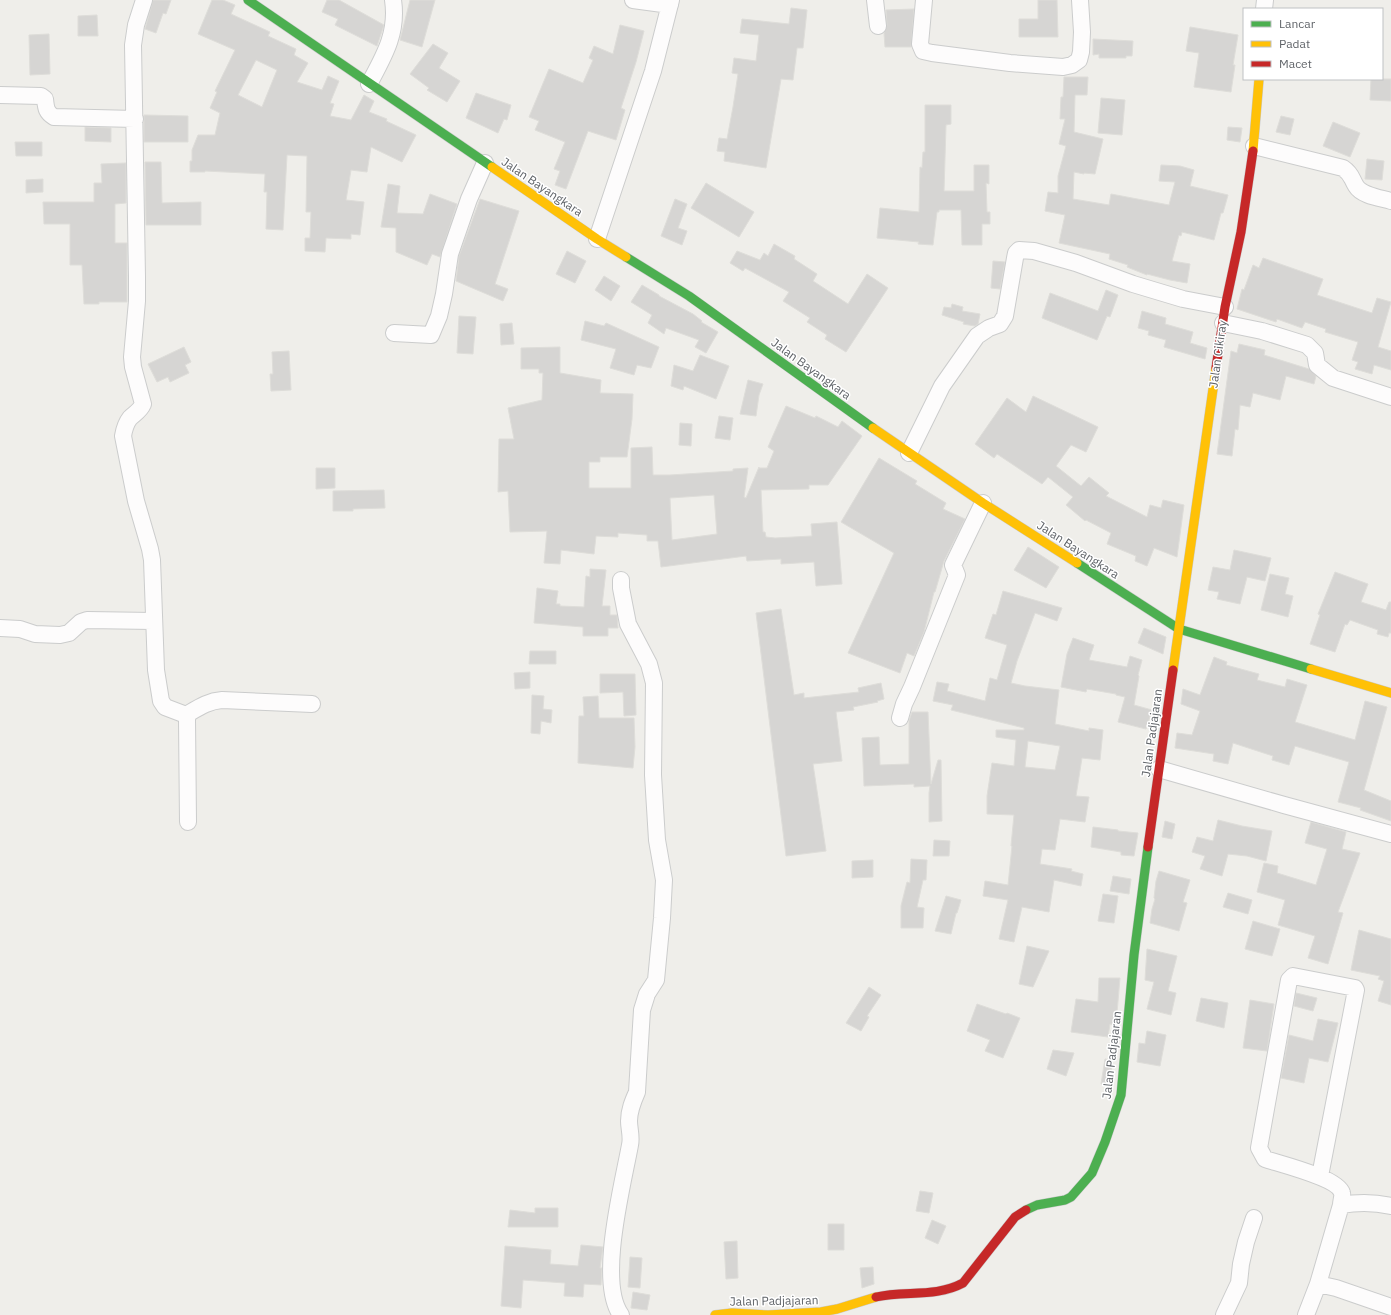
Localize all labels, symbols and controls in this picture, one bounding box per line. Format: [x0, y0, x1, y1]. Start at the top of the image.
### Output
legend [1243, 8, 1383, 80]
text: Lancar [1279, 16, 1316, 31]
text: Padat [1279, 36, 1310, 51]
text: Macet [1279, 56, 1312, 71]
street label: Jalan Bayangkara [499, 154, 586, 220]
street label: Jalan Cikiray [1205, 319, 1230, 389]
street label: Jalan Bayangkara [769, 335, 855, 403]
street label: Jalan Bayangkara [1034, 517, 1123, 582]
street label: Jalan Padjajaran [1138, 688, 1165, 778]
street label: Jalan Padjajaran [1099, 1010, 1124, 1100]
street label: Jalan Padjajaran [729, 1292, 818, 1309]

